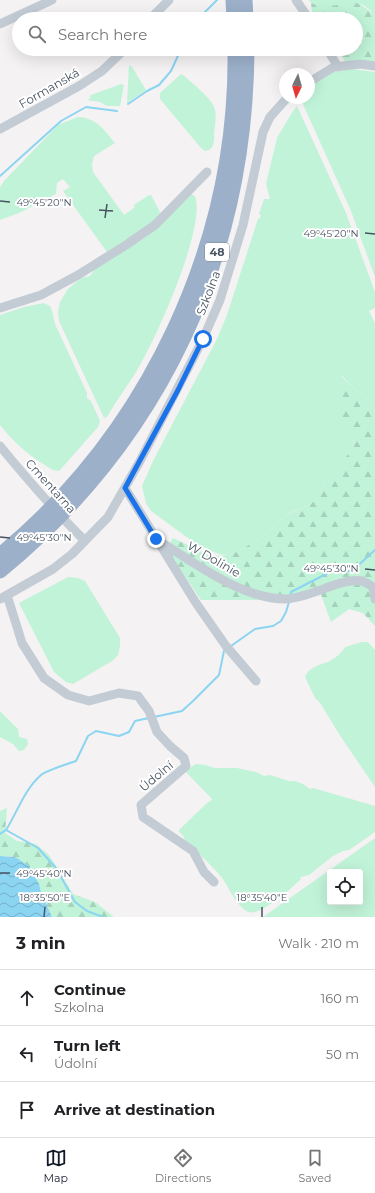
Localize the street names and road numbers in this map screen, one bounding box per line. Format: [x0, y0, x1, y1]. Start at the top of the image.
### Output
street label: Formanská [16, 65, 82, 111]
road number: 48 [205, 243, 229, 261]
street label: Szkolna [193, 269, 223, 317]
street label: Cmentarna [23, 456, 79, 516]
street label: W Dolinie [185, 538, 243, 580]
street label: Údolní [136, 757, 177, 795]

